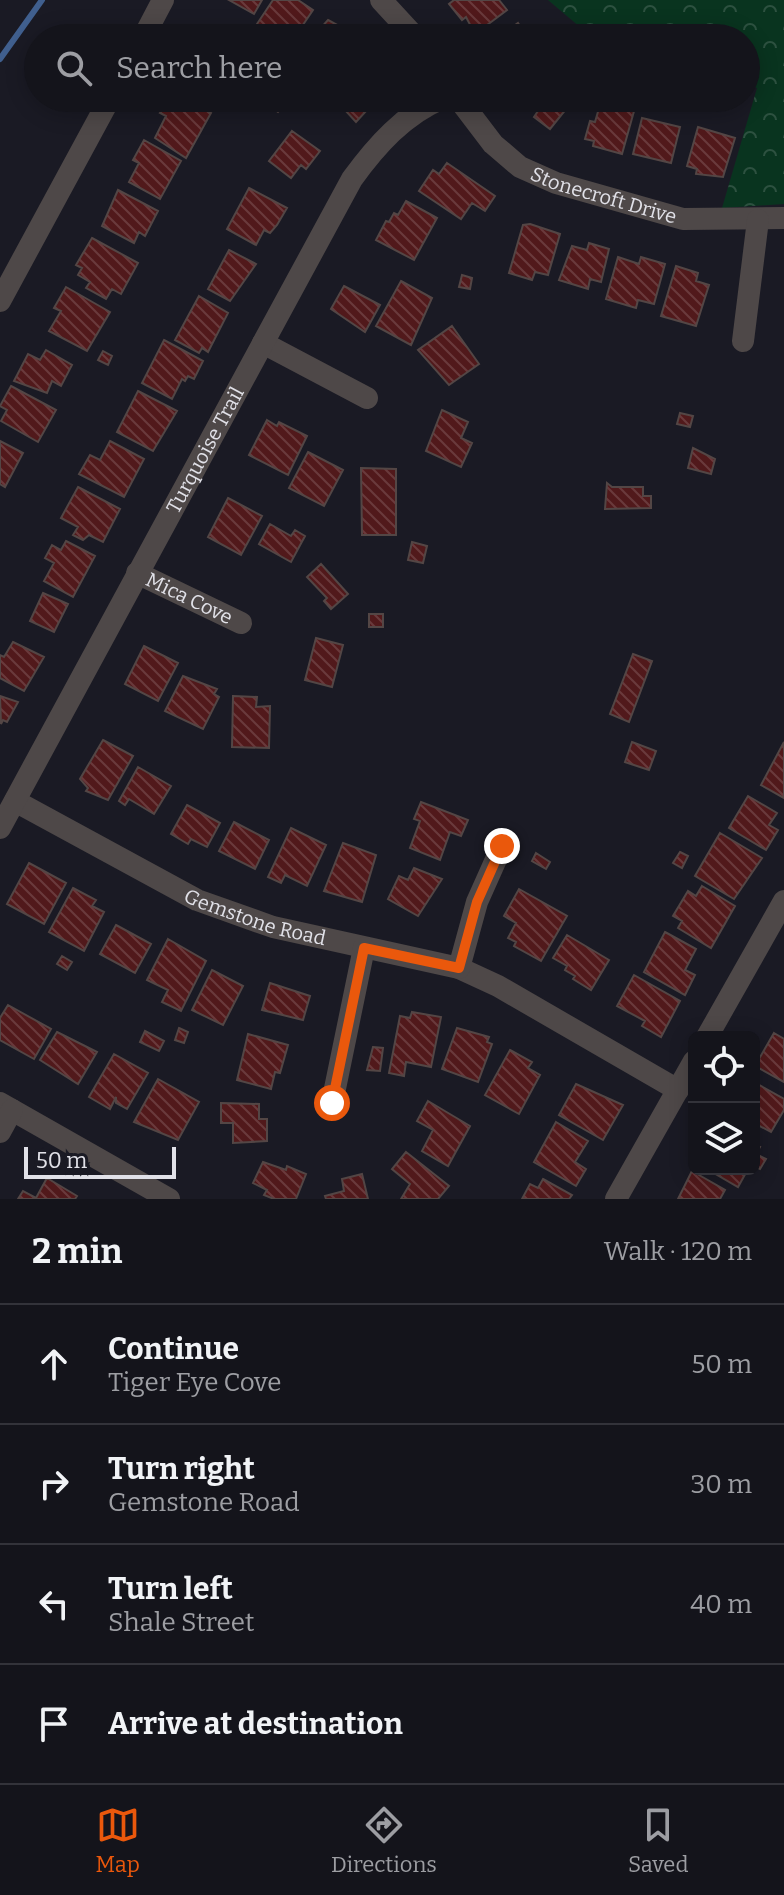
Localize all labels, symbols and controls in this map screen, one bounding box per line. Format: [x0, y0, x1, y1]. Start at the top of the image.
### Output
search box [24, 24, 760, 112]
icon: search [52, 46, 96, 90]
text: Search here [116, 50, 283, 86]
street label: Stonecroft Drive [527, 161, 680, 229]
street label: Turquoise Trail [161, 382, 249, 517]
street label: Mica Cove [142, 567, 237, 629]
route end [484, 828, 520, 864]
street label: Gemstone Road [180, 883, 328, 950]
map controls [688, 1031, 760, 1175]
button: locate [688, 1031, 760, 1103]
route start [314, 1085, 350, 1121]
button: layers [688, 1103, 760, 1175]
scale bar [24, 1143, 176, 1179]
text: 50 m [36, 1147, 87, 1174]
text: 2 min [32, 1231, 122, 1272]
text: Walk · 120 m [604, 1236, 752, 1267]
text: Continue [108, 1331, 239, 1367]
icon: ahead [32, 1342, 76, 1386]
text: 50 m [691, 1349, 752, 1380]
text: Tiger Eye Cove [108, 1367, 282, 1398]
text: Turn right [108, 1451, 255, 1487]
icon: right [32, 1462, 76, 1506]
text: 30 m [691, 1469, 752, 1500]
text: Gemstone Road [108, 1487, 300, 1518]
text: Turn left [108, 1571, 233, 1607]
icon: left [32, 1582, 76, 1626]
text: 40 m [690, 1589, 752, 1620]
text: Shale Street [108, 1607, 254, 1638]
icon: arrive [32, 1702, 76, 1746]
text: Arrive at destination [108, 1706, 403, 1742]
tab: Map [96, 1803, 140, 1878]
tab: Directions [331, 1803, 437, 1878]
tab: Saved [628, 1803, 688, 1878]

